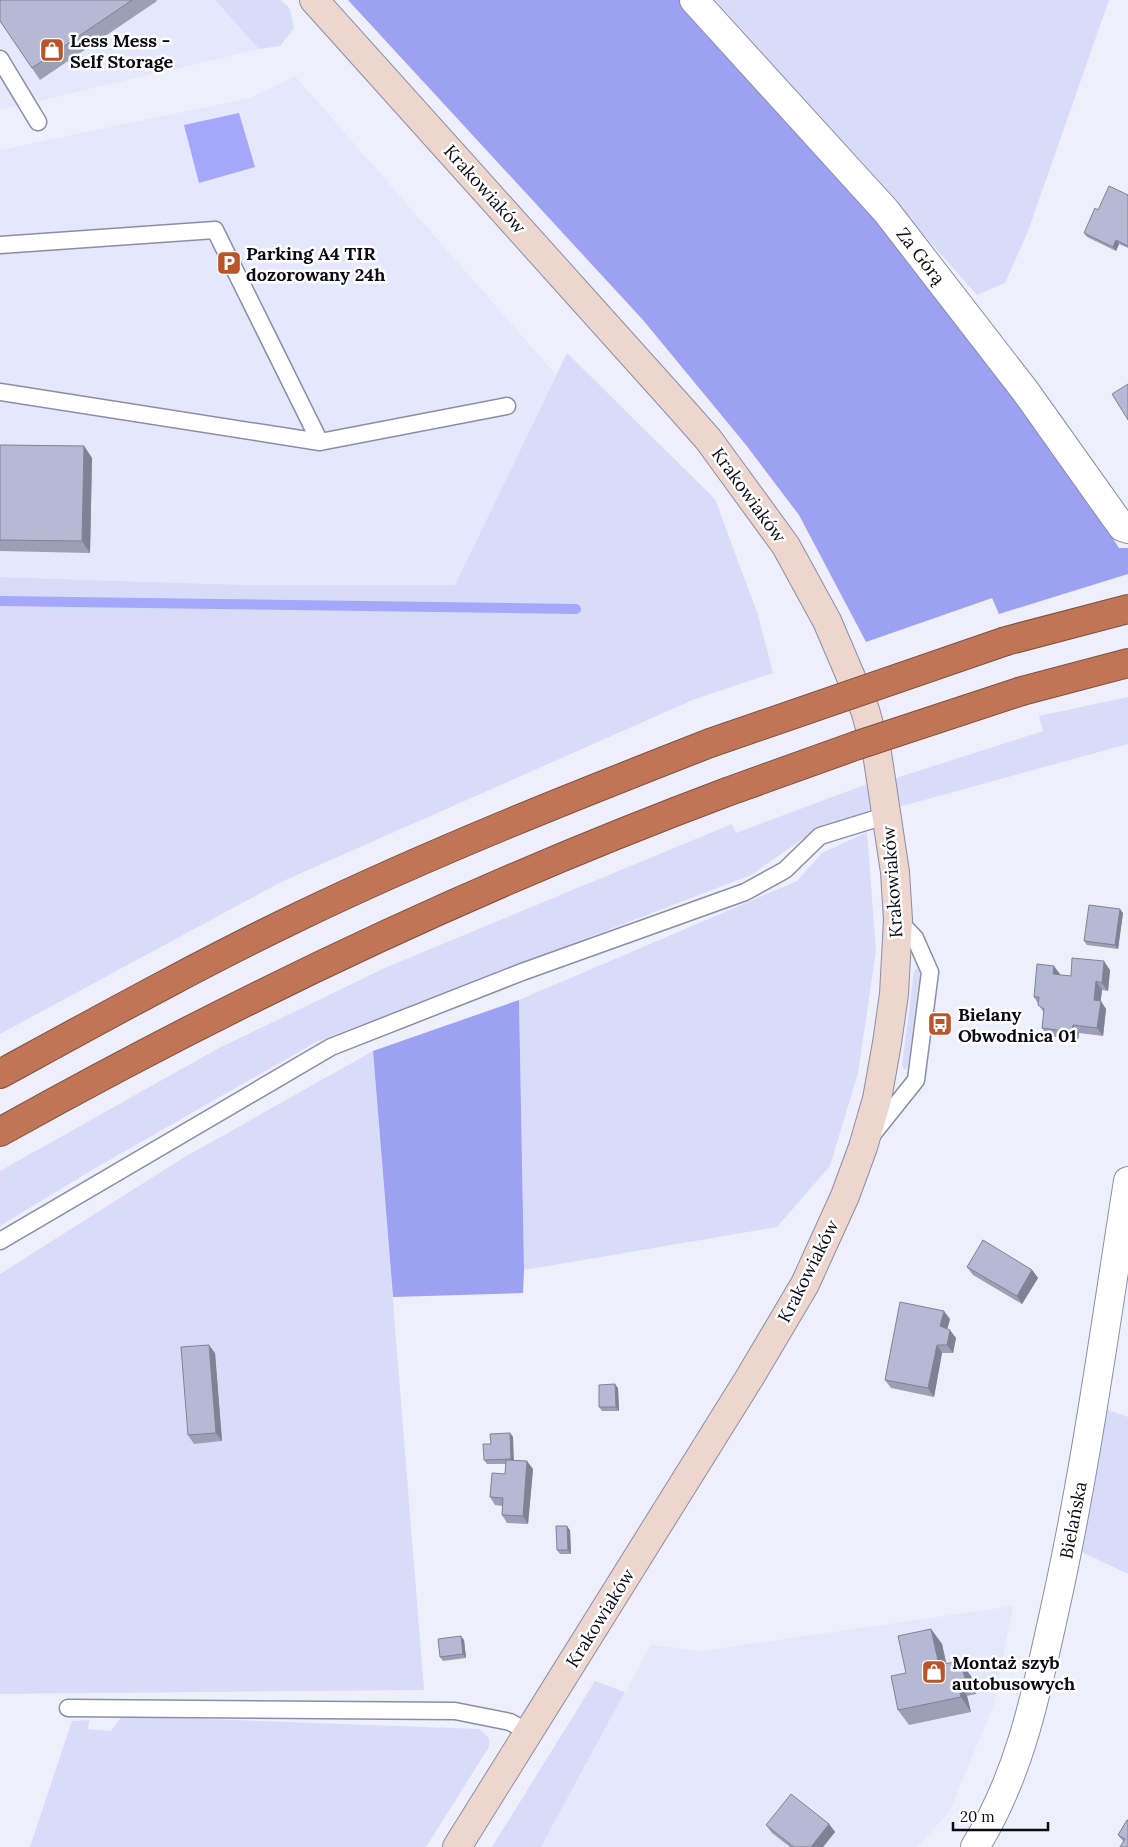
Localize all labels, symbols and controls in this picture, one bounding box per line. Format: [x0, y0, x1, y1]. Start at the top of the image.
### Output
place label: Less Mess - Self Storage [70, 29, 174, 73]
shop icon: Less Mess - Self Storage [39, 37, 65, 63]
street label: Krakowiaków [439, 140, 531, 239]
street label: Za Górą [892, 223, 950, 289]
place label: Parking A4 TIR dozorowany 24h [246, 242, 385, 286]
parking icon: Parking A4 TIR dozorowany 24h [216, 250, 242, 276]
street label: Krakowiaków [707, 443, 792, 548]
street label: Krakowiaków [877, 825, 907, 939]
place label: Bielany Obwodnica 01 [958, 1003, 1077, 1047]
bus stop icon: Bielany Obwodnica 01 [927, 1011, 953, 1037]
street label: Krakowiaków [772, 1215, 844, 1326]
street label: Bielańska [1054, 1479, 1092, 1561]
street label: Krakowiaków [561, 1564, 640, 1672]
place label: Montaż szyb autobusowych [952, 1651, 1075, 1695]
shop icon: Montaż szyb autobusowych [921, 1659, 947, 1685]
scale bar [953, 1800, 1048, 1832]
text: 20 m [960, 1807, 995, 1826]

